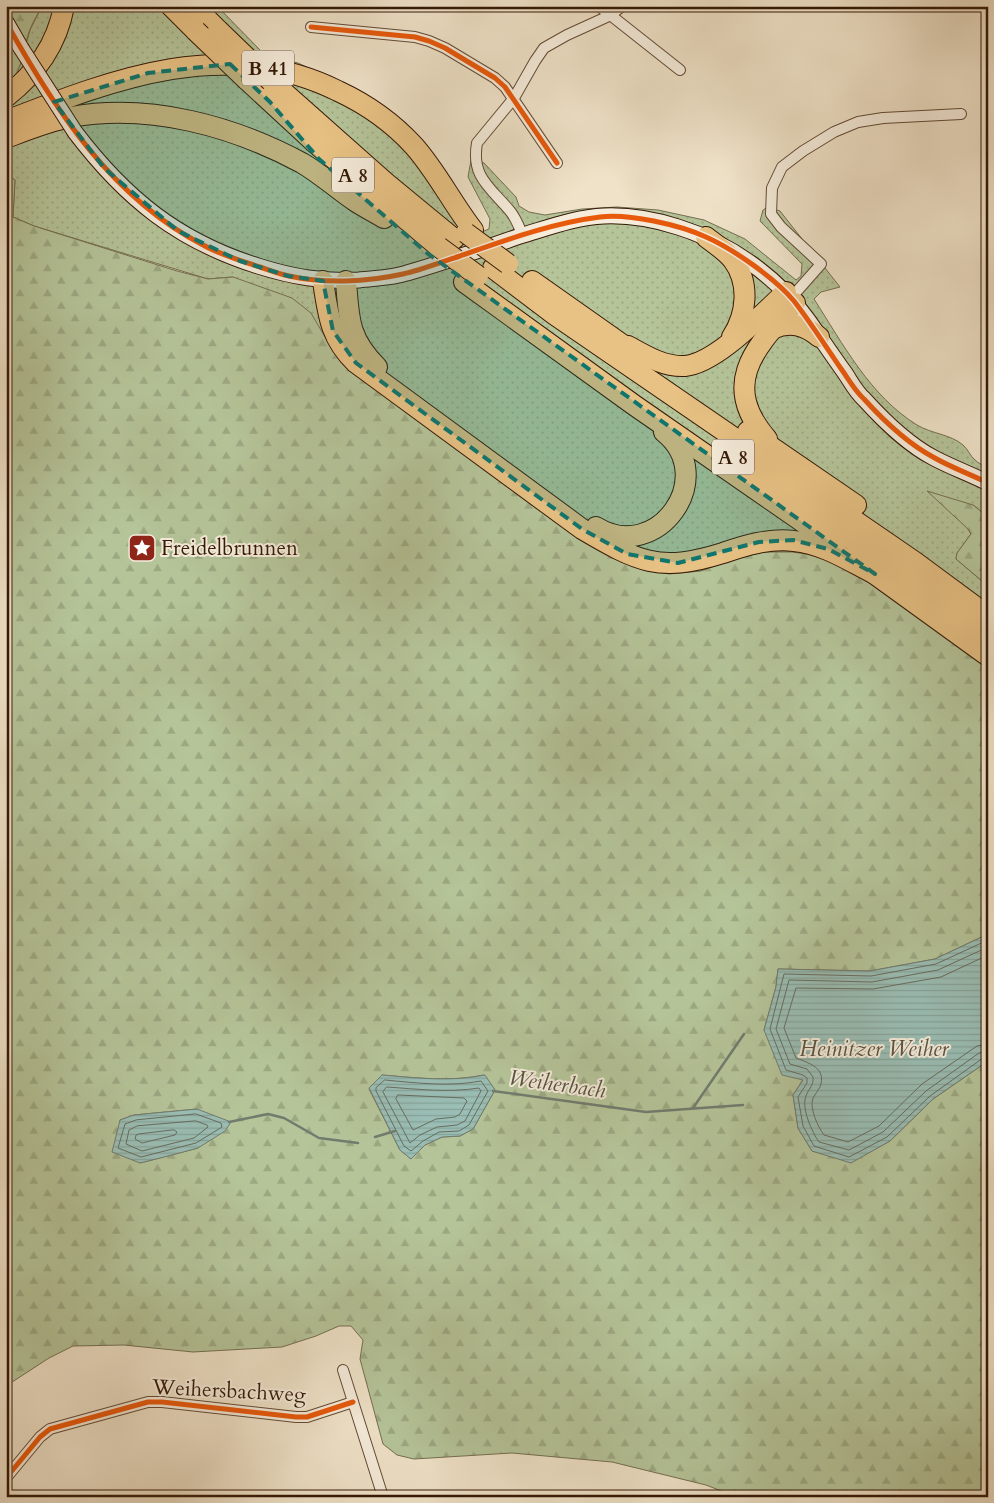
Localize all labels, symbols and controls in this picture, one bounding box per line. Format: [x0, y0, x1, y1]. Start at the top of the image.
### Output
road number: B 41 [242, 50, 294, 86]
road number: A 8 [332, 158, 374, 192]
road number: A 8 [712, 440, 754, 474]
place icon: Freidelbrunnen [127, 533, 157, 563]
place label: Freidelbrunnen [161, 534, 298, 563]
water label: Heinitzer Weiher [799, 1034, 949, 1064]
water label: Weiherbach [507, 1062, 608, 1106]
street label: Weihersbachweg [150, 1372, 307, 1410]

